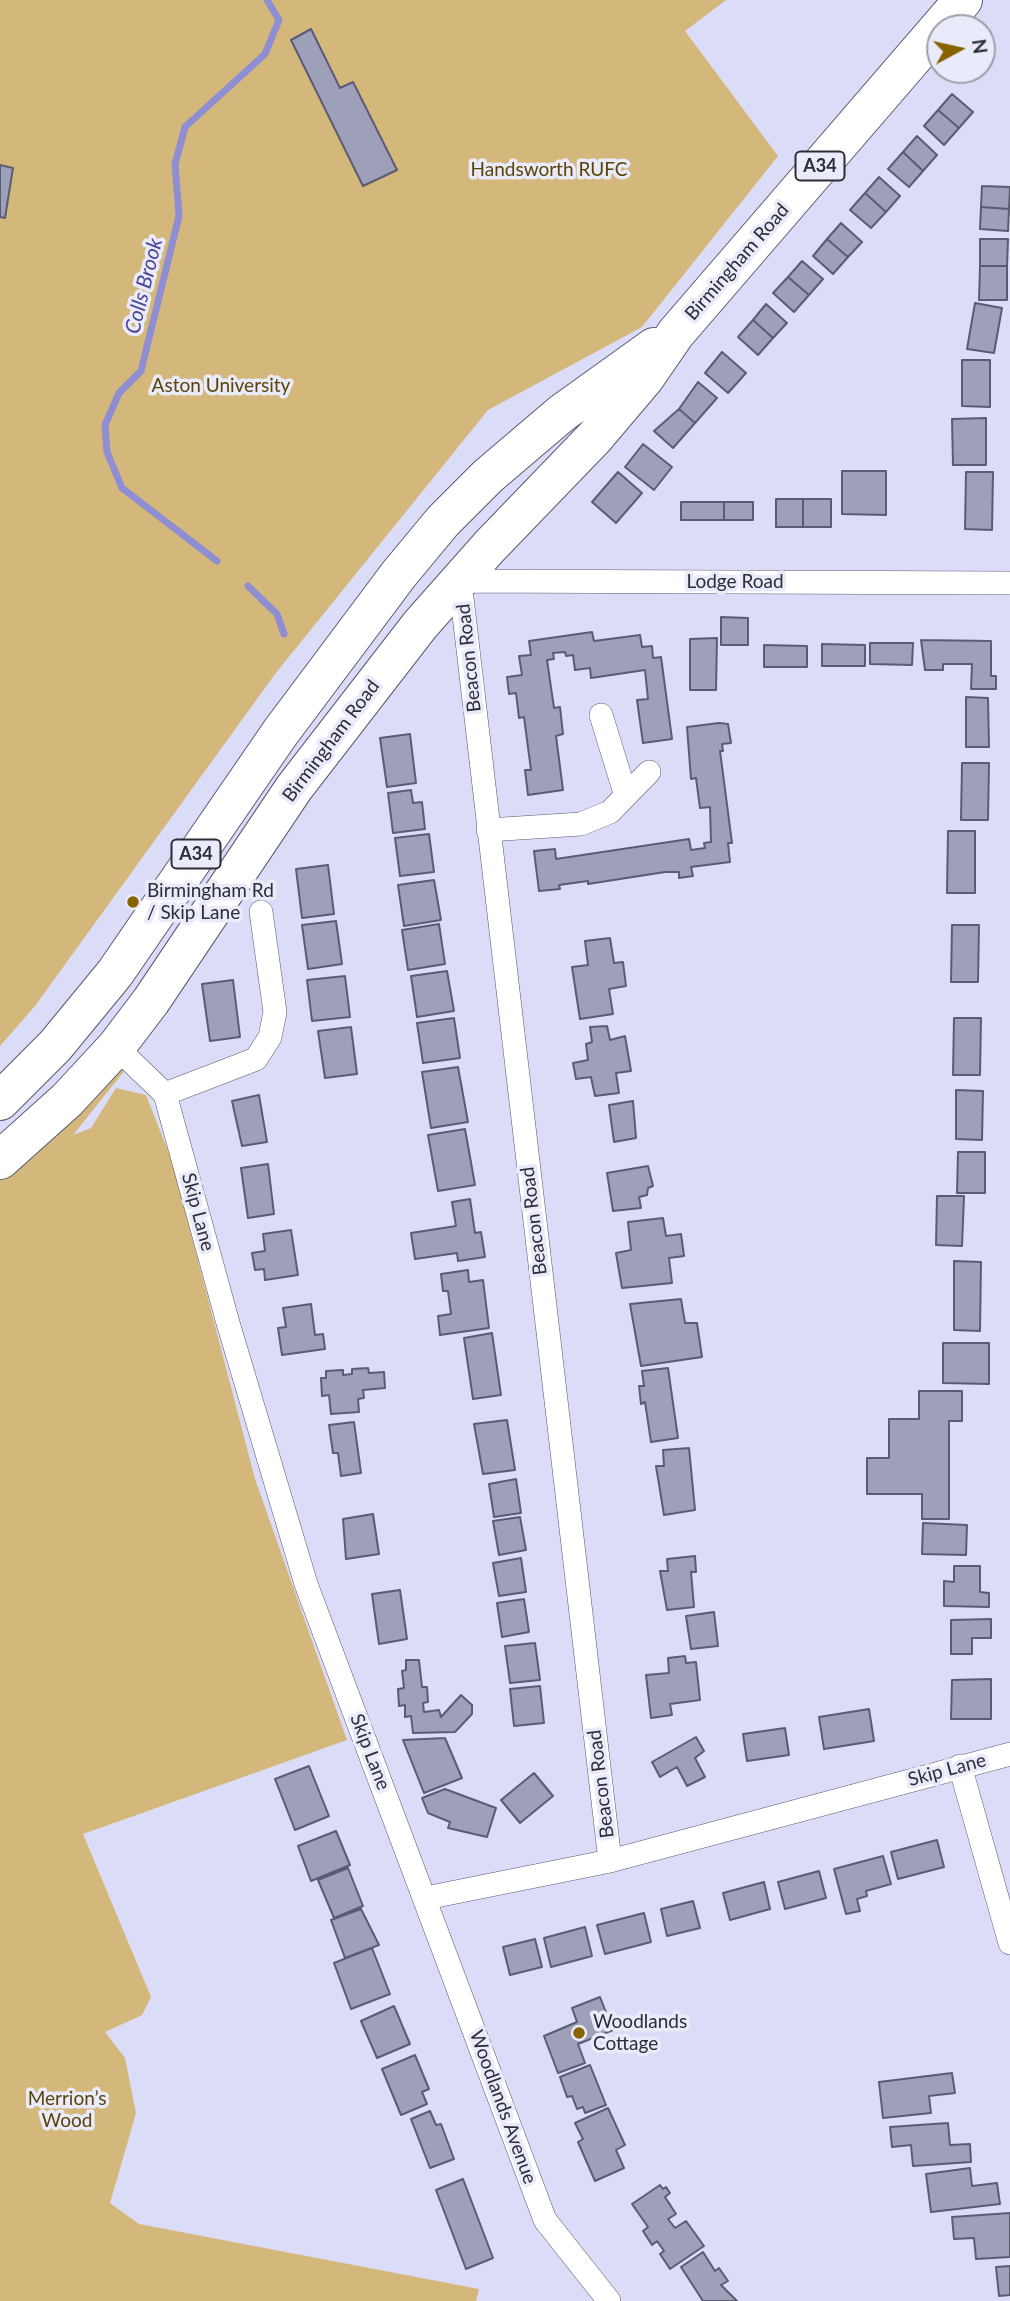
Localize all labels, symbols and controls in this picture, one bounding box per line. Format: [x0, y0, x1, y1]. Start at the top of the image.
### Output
north arrow [926, 14, 996, 84]
text: N [968, 37, 993, 55]
road number: A34 [796, 152, 844, 181]
park label: Handsworth RUFC [470, 159, 628, 181]
street label: Birmingham Road [680, 199, 794, 325]
water label: Colls Brook [120, 236, 168, 336]
park label: Aston University [152, 375, 290, 397]
street label: Lodge Road [686, 571, 784, 593]
street label: Beacon Road [452, 603, 486, 713]
street label: Birmingham Road [278, 675, 384, 807]
road number: A34 [172, 840, 220, 868]
place label: Birmingham Rd / Skip Lane [147, 880, 274, 924]
marker: Birmingham Rd / Skip Lane [125, 894, 141, 910]
street label: Beacon Road [516, 1166, 552, 1276]
street label: Skip Lane [177, 1171, 219, 1253]
street label: Skip Lane [345, 1711, 395, 1793]
street label: Beacon Road [583, 1729, 619, 1839]
street label: Skip Lane [906, 1749, 988, 1791]
place label: Woodlands Cottage [593, 2011, 687, 2055]
marker: Woodlands Cottage [571, 2025, 587, 2041]
street label: Woodlands Avenue [465, 2027, 541, 2187]
park label: Merrion’s Wood [28, 2088, 106, 2132]

